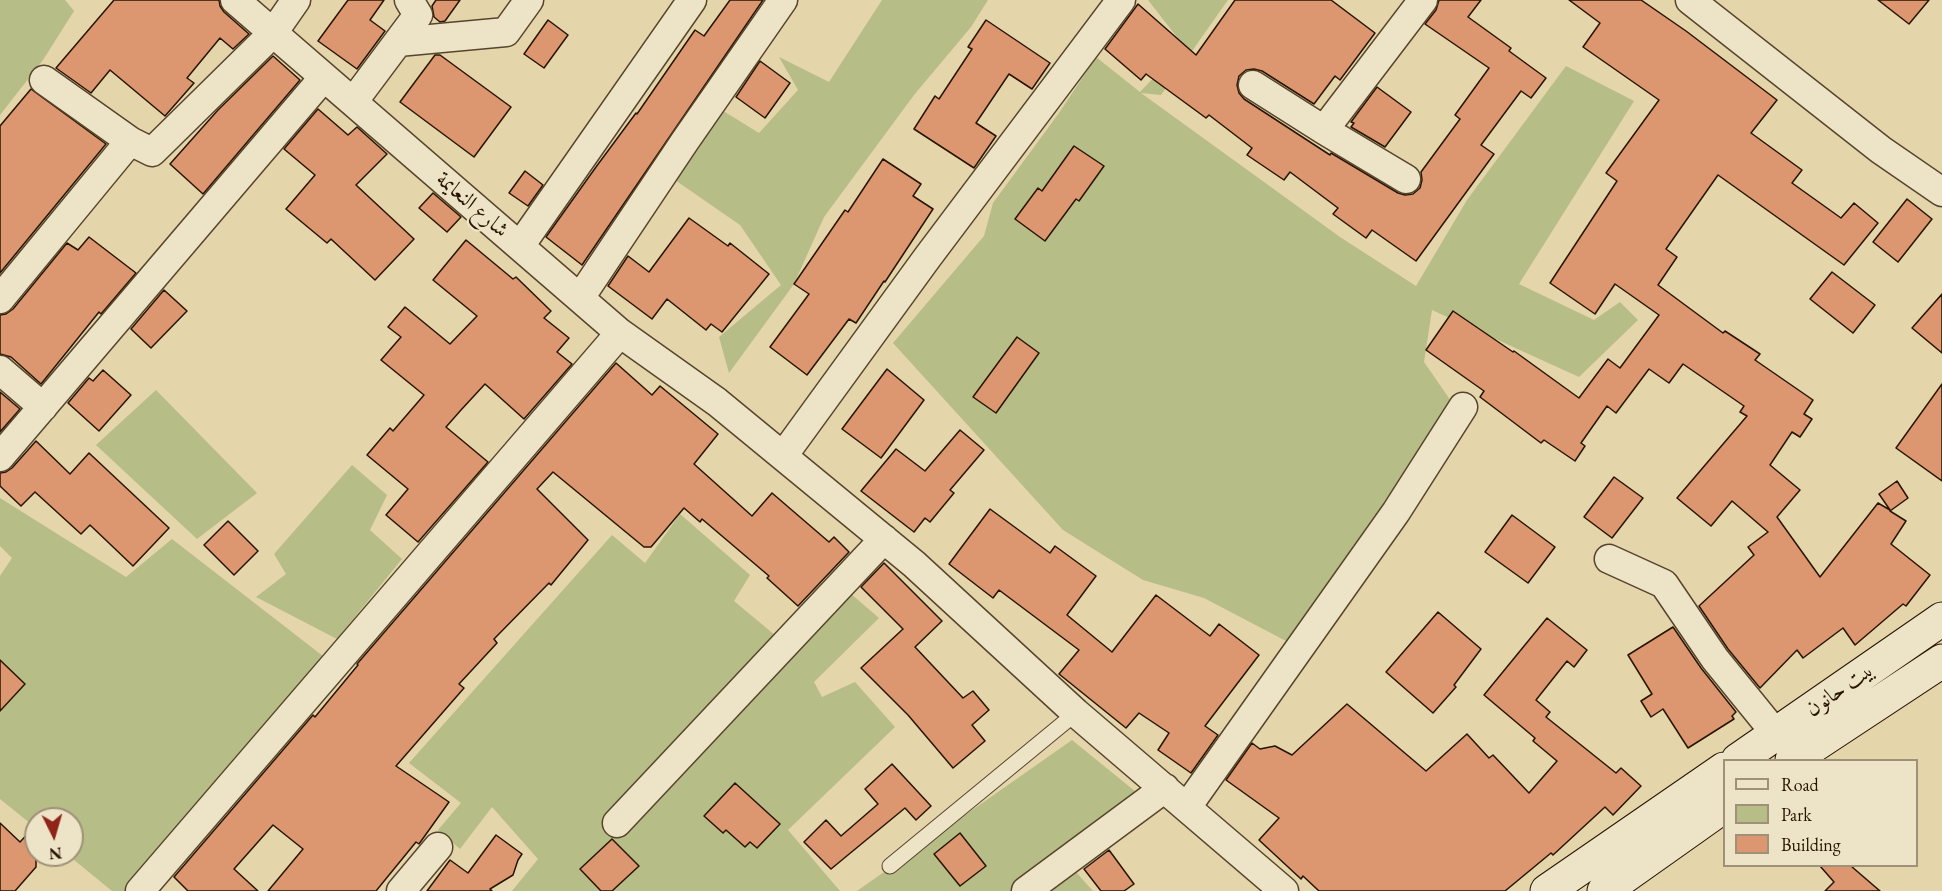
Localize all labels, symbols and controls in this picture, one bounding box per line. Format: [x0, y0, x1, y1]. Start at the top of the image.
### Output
street label: شارع النعايمة [430, 166, 514, 244]
street label: بيت حانون [1801, 657, 1879, 723]
legend [1723, 759, 1918, 867]
text: Road [1781, 773, 1819, 796]
text: Park [1781, 803, 1812, 826]
north arrow [24, 807, 84, 867]
text: Building [1781, 833, 1841, 856]
text: N [48, 842, 63, 864]

